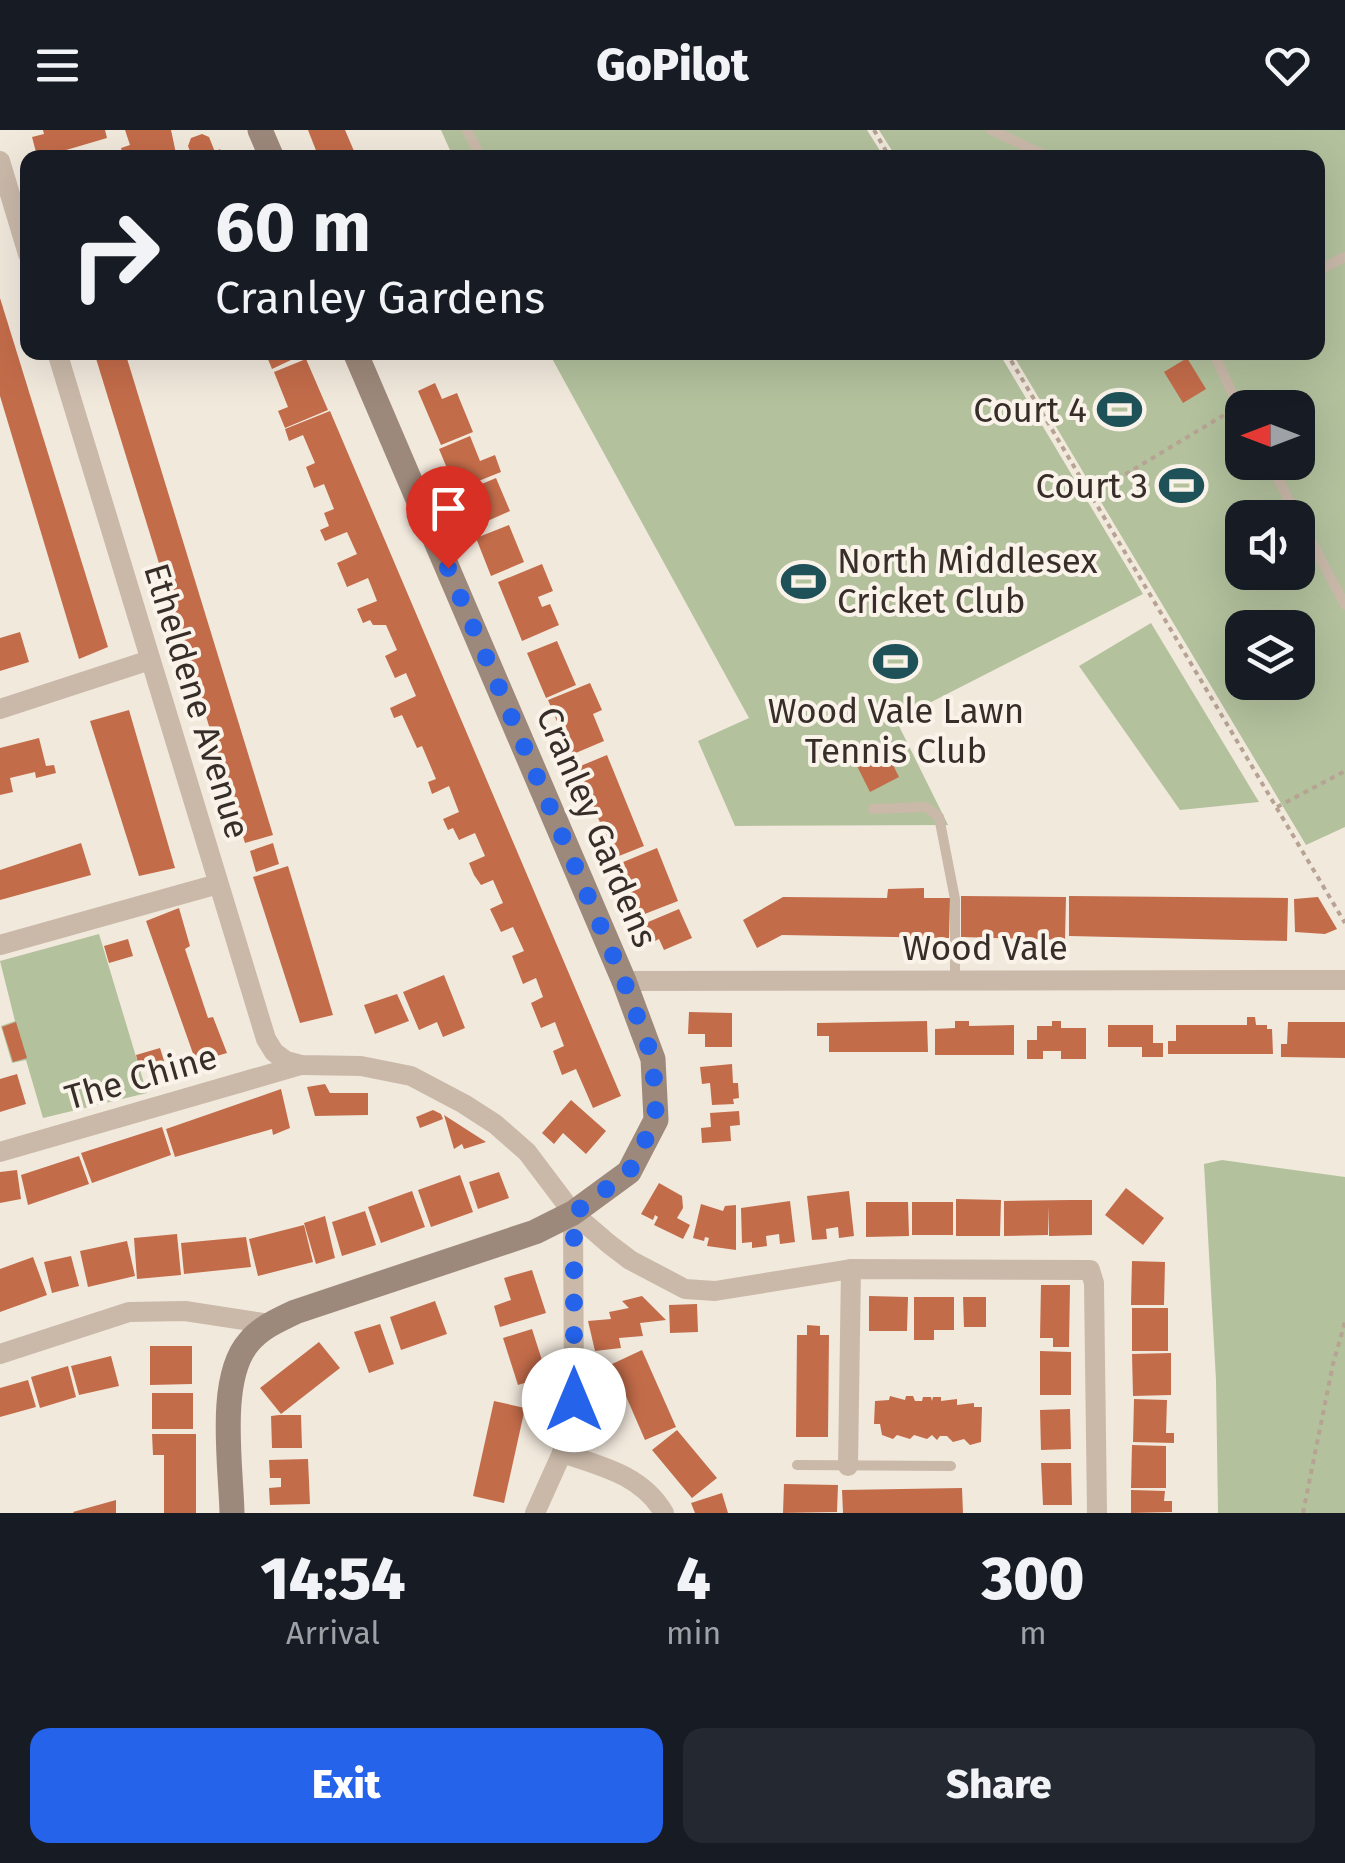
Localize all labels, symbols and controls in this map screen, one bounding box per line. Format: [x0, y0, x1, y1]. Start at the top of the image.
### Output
icon: menu [30, 38, 85, 93]
text: GoPilot [596, 38, 749, 92]
icon: heart [1260, 38, 1315, 93]
text: 60 m [215, 186, 371, 270]
icon: right [50, 190, 180, 320]
text: Cranley Gardens [215, 271, 545, 325]
sports icon: Court 4 [1096, 386, 1144, 434]
place label: Court 4 [973, 389, 1087, 431]
north arrow [1225, 390, 1315, 480]
map controls [1225, 390, 1315, 700]
sports icon: Court 3 [1157, 462, 1205, 510]
place label: Court 3 [1035, 465, 1148, 507]
pin [406, 466, 491, 569]
icon: arrive [421, 481, 476, 536]
button: sound [1225, 500, 1315, 590]
place label: North Middlesex Cricket Club [837, 540, 1097, 622]
sports icon: North Middlesex Cricket Club [780, 557, 828, 605]
street label: Etheldene Avenue [135, 558, 259, 844]
button: layers [1225, 610, 1315, 700]
sports icon: Wood Vale Lawn Tennis Club [872, 637, 920, 685]
place label: Wood Vale Lawn Tennis Club [768, 690, 1024, 772]
street label: Cranley Gardens [527, 701, 667, 953]
street label: Wood Vale [902, 927, 1068, 969]
street label: The Chine [60, 1035, 222, 1119]
position arrow [522, 1348, 626, 1452]
text: 14:54 [260, 1543, 406, 1615]
text: 4 [676, 1543, 711, 1615]
text: 300 [982, 1543, 1085, 1615]
text: Arrival [286, 1614, 380, 1652]
text: min [666, 1614, 721, 1652]
text: m [1019, 1614, 1047, 1652]
button: Exit [30, 1728, 663, 1843]
button: Share [683, 1728, 1315, 1843]

